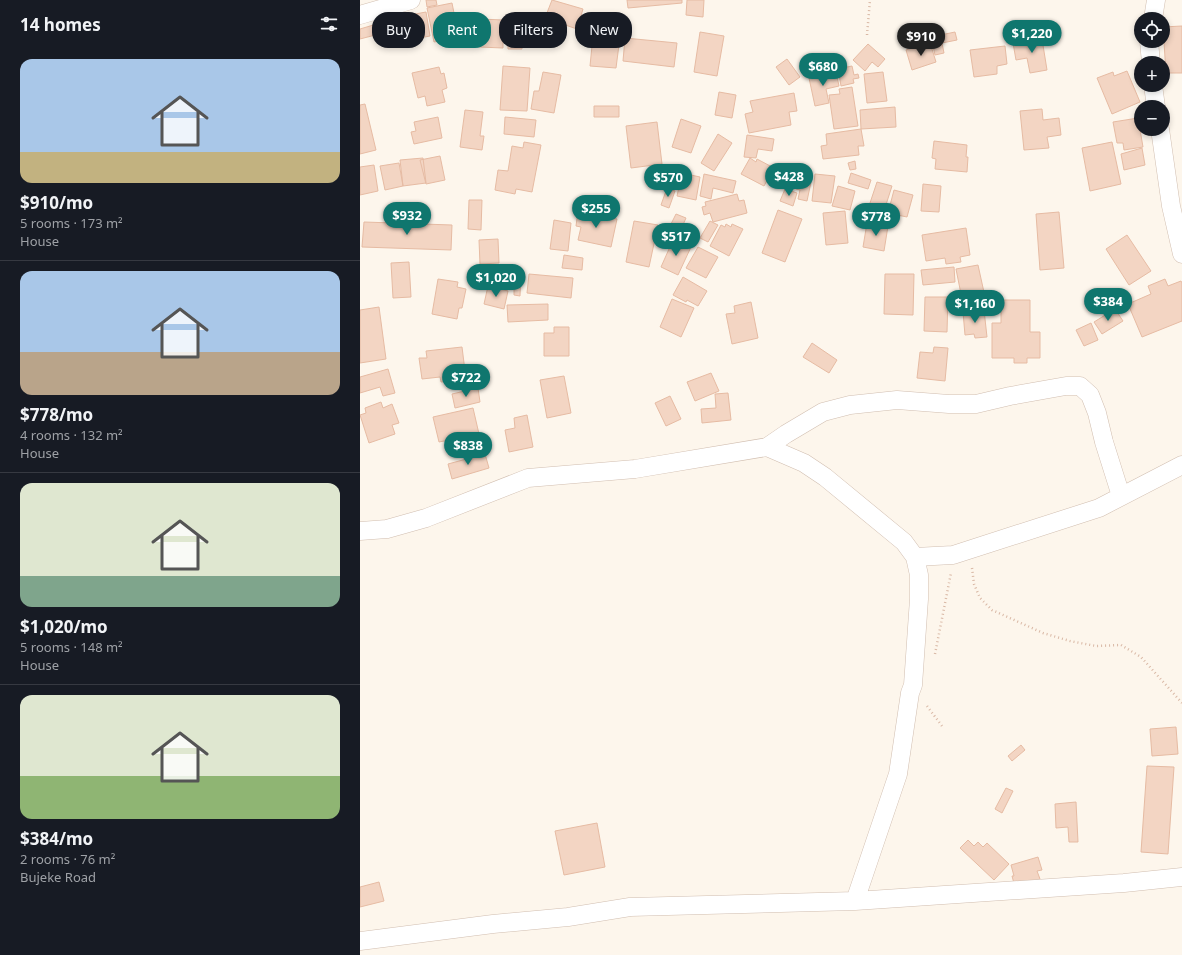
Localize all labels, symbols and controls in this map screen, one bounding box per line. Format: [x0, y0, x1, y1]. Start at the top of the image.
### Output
chip: Buy [372, 12, 425, 48]
chip: Rent [433, 12, 491, 48]
chip: Filters [499, 12, 567, 48]
chip: New [575, 12, 632, 48]
map controls [1134, 12, 1170, 136]
button: locate [1134, 12, 1170, 48]
text: 14 homes [20, 13, 101, 36]
icon: filters [318, 13, 340, 35]
pin: $1,220 [999, 20, 1065, 54]
pin: $910 [897, 23, 945, 57]
text: $1,220 [1012, 24, 1052, 42]
text: $910 [906, 27, 936, 45]
pin: $680 [799, 53, 847, 87]
button: + [1134, 56, 1170, 92]
text: $680 [808, 57, 838, 75]
icon: home [144, 85, 216, 157]
button: − [1134, 100, 1170, 136]
pin: $428 [765, 163, 813, 197]
pin: $570 [644, 164, 692, 198]
text: $428 [774, 167, 804, 185]
text: $570 [653, 168, 683, 186]
text: $910/mo [20, 191, 93, 214]
pin: $255 [572, 195, 620, 229]
text: $255 [581, 199, 611, 217]
pin: $932 [383, 202, 431, 236]
pin: $778 [852, 203, 900, 237]
text: $932 [392, 206, 422, 224]
text: $778 [861, 207, 891, 225]
text: 5 rooms · 173 m² [20, 214, 123, 232]
pin: $517 [652, 223, 700, 257]
text: $517 [661, 227, 691, 245]
text: House [20, 232, 59, 250]
pin: $1,020 [463, 264, 529, 298]
text: $1,020 [476, 268, 516, 286]
pin: $384 [1084, 288, 1132, 322]
pin: $1,160 [942, 290, 1008, 324]
text: $384 [1093, 292, 1123, 310]
text: $1,160 [955, 294, 995, 312]
icon: home [144, 297, 216, 369]
pin: $722 [442, 364, 490, 398]
text: $722 [451, 368, 481, 386]
text: $778/mo [20, 403, 93, 426]
text: 4 rooms · 132 m² [20, 426, 123, 444]
pin: $838 [444, 432, 492, 466]
text: $838 [453, 436, 483, 454]
text: House [20, 444, 59, 462]
icon: home [144, 509, 216, 581]
text: $1,020/mo [20, 615, 108, 638]
text: 5 rooms · 148 m² [20, 638, 123, 656]
text: House [20, 656, 59, 674]
icon: home [144, 721, 216, 793]
text: $384/mo [20, 827, 93, 850]
text: 2 rooms · 76 m² [20, 850, 115, 868]
text: Bujeke Road [20, 868, 96, 886]

